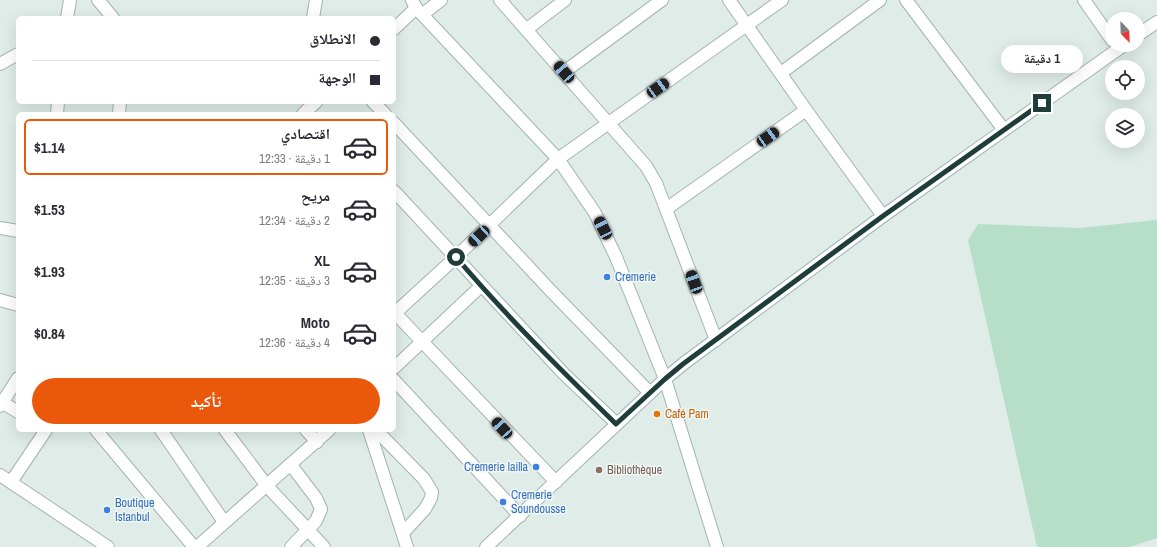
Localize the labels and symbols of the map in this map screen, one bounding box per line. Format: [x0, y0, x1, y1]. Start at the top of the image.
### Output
north arrow [1105, 12, 1145, 52]
callout: 1 دقيقة [1001, 45, 1083, 73]
car [552, 59, 576, 85]
car [645, 76, 671, 100]
route end [1033, 94, 1051, 112]
car [755, 125, 781, 149]
car [592, 215, 614, 241]
car [466, 223, 492, 249]
route start [447, 248, 465, 266]
place label: Cremerie [615, 269, 656, 285]
car [684, 269, 704, 295]
marker: Cremerie [602, 272, 612, 282]
place label: Café Pam [665, 406, 709, 422]
marker: Café Pam [652, 409, 662, 419]
car [490, 415, 514, 441]
place label: Cremerie lailla [464, 459, 529, 475]
marker: Cremerie lailla [531, 462, 541, 472]
place label: Bibliothèque [607, 462, 662, 478]
marker: Bibliothèque [594, 465, 604, 475]
place label: Cremerie Soundousse [511, 487, 566, 517]
place label: Boutique Istanbul [115, 495, 154, 525]
marker: Cremerie Soundousse [498, 497, 508, 507]
marker: Boutique Istanbul [102, 505, 112, 515]

